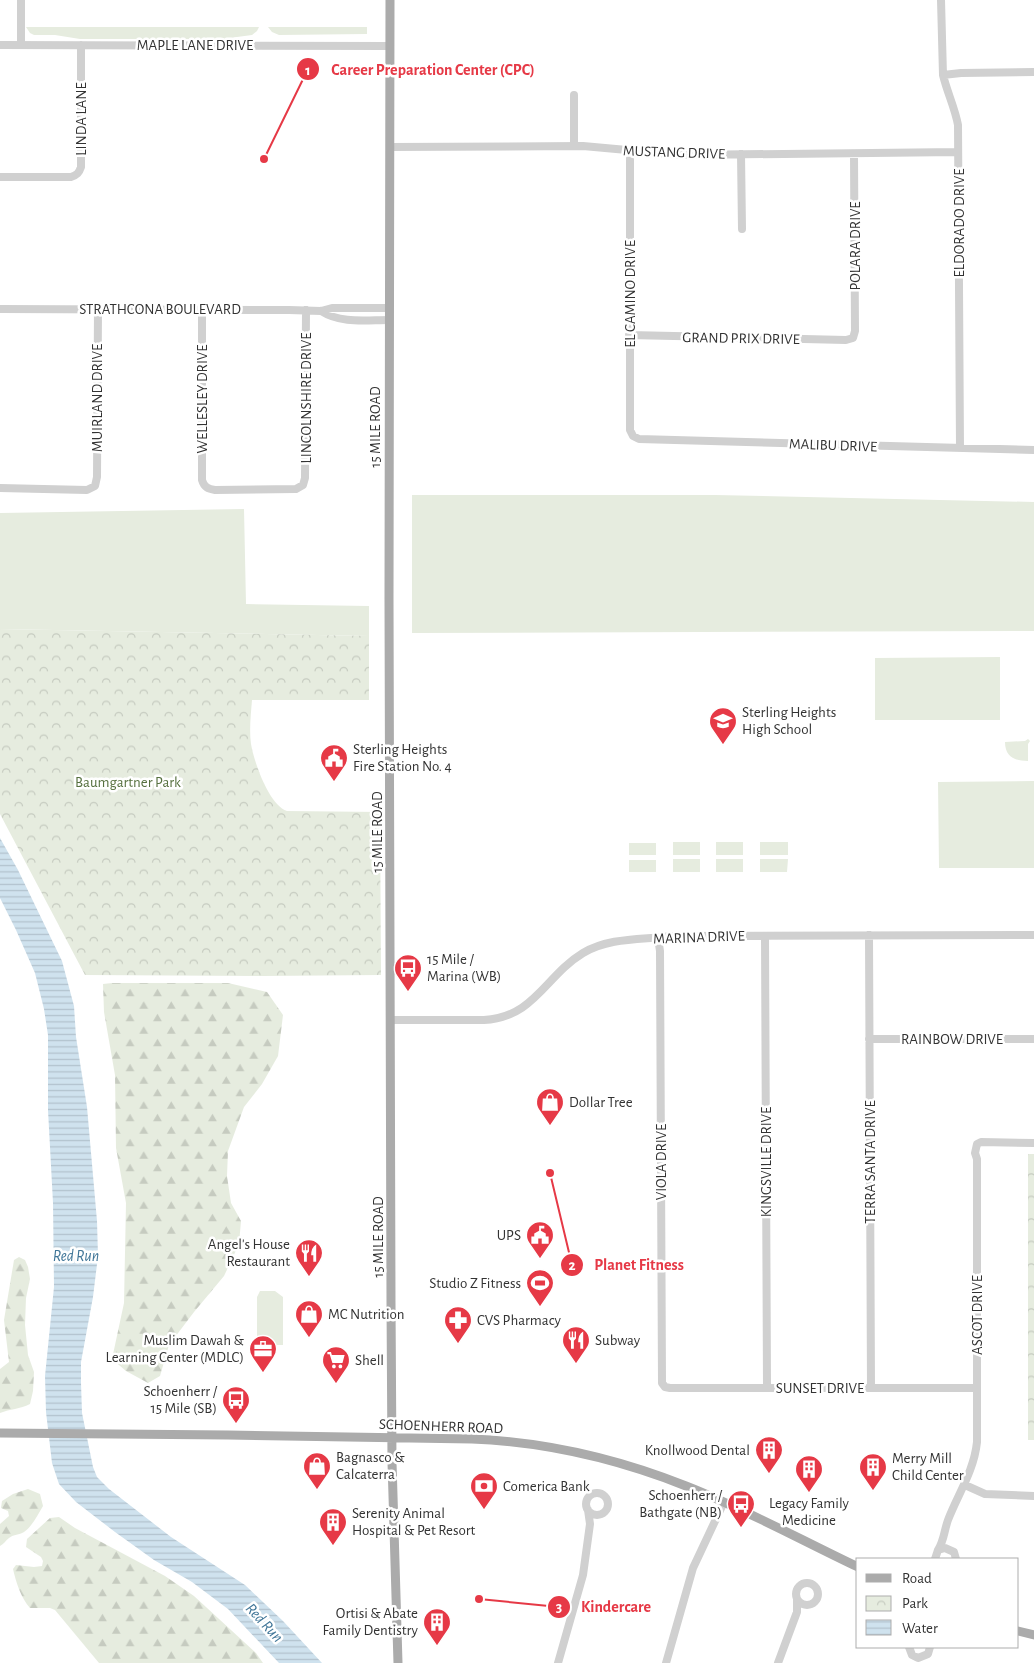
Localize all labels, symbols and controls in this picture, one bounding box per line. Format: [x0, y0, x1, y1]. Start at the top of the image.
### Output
street label: MAPLE LANE DRIVE [137, 38, 253, 53]
callout: Career Preparation Center (CPC) [296, 54, 544, 85]
text: Career Preparation Center (CPC) [331, 62, 535, 78]
text: 1 [305, 63, 311, 78]
street label: LINDA LANE [74, 82, 89, 156]
street label: MUSTANG DRIVE [623, 143, 725, 162]
street label: ELDORADO DRIVE [952, 169, 967, 277]
street label: POLARA DRIVE [848, 201, 863, 291]
street label: EL CAMINO DRIVE [623, 240, 638, 348]
street label: STRATHCONA BOULEVARD [79, 302, 241, 317]
street label: GRAND PRIX DRIVE [682, 330, 800, 347]
street label: LINCOLNSHIRE DRIVE [299, 333, 314, 463]
street label: MUIRLAND DRIVE [90, 344, 105, 452]
street label: WELLESLEY DRIVE [195, 345, 210, 453]
street label: 15 MILE ROAD [368, 386, 383, 468]
street label: MALIBU DRIVE [789, 436, 877, 455]
place label: Sterling Heights High School [742, 705, 836, 737]
school or university icon: Sterling Heights High School [708, 706, 738, 745]
place label: Sterling Heights Fire Station No. 4 [353, 742, 452, 774]
public building icon: Sterling Heights Fire Station No. 4 [319, 743, 349, 782]
park label: Baumgartner Park [75, 775, 181, 790]
street label: 15 MILE ROAD [370, 791, 385, 873]
street label: MARINA DRIVE [653, 928, 745, 947]
place label: 15 Mile / Marina (WB) [427, 952, 501, 984]
bus stop icon: 15 Mile / Marina (WB) [393, 953, 423, 992]
street label: RAINBOW DRIVE [901, 1032, 1003, 1047]
shop icon: Dollar Tree [535, 1087, 565, 1126]
place label: Dollar Tree [569, 1095, 633, 1110]
street label: TERRA SANTA DRIVE [863, 1100, 878, 1224]
street label: KINGSVILLE DRIVE [759, 1107, 774, 1217]
street label: VIOLA DRIVE [654, 1124, 669, 1200]
street label: 15 MILE ROAD [371, 1196, 386, 1278]
public building icon: UPS [525, 1220, 555, 1259]
place label: UPS [497, 1228, 521, 1243]
place label: Angel's House Restaurant [208, 1237, 290, 1269]
restaurant icon: Angel's House Restaurant [294, 1238, 324, 1277]
water label: Red Run [53, 1248, 99, 1264]
callout: Planet Fitness [560, 1249, 694, 1280]
text: Planet Fitness [594, 1257, 684, 1273]
text: 2 [568, 1258, 576, 1273]
sports icon: Studio Z Fitness [525, 1268, 555, 1307]
street label: ASCOT DRIVE [970, 1275, 985, 1355]
place label: Studio Z Fitness [429, 1276, 521, 1291]
shop icon: MC Nutrition [294, 1299, 324, 1338]
pharmacy icon: CVS Pharmacy [443, 1305, 473, 1344]
place label: MC Nutrition [328, 1307, 405, 1322]
place label: CVS Pharmacy [477, 1313, 562, 1328]
restaurant icon: Subway [561, 1325, 591, 1364]
place label: Muslim Dawah & Learning Center (MDLC) [106, 1333, 245, 1365]
place label: Subway [595, 1333, 641, 1348]
office icon: Muslim Dawah & Learning Center (MDLC) [248, 1334, 278, 1373]
supermarket icon: Shell [321, 1345, 351, 1384]
place label: Shell [355, 1353, 384, 1368]
street label: SUNSET DRIVE [776, 1381, 864, 1396]
place label: Schoenherr / 15 Mile (SB) [143, 1384, 218, 1416]
bus stop icon: Schoenherr / 15 Mile (SB) [221, 1385, 251, 1424]
street label: SCHOENHERR ROAD [379, 1417, 504, 1436]
building icon: Knollwood Dental [754, 1435, 784, 1474]
place label: Knollwood Dental [645, 1443, 750, 1458]
place label: Bagnasco & Calcaterra [336, 1450, 405, 1482]
shop icon: Bagnasco & Calcaterra [302, 1451, 332, 1490]
place label: Merry Mill Child Center [892, 1451, 964, 1483]
building icon: Merry Mill Child Center [858, 1452, 888, 1491]
building icon: Legacy Family Medicine [794, 1454, 824, 1493]
bank icon: Comerica Bank [469, 1471, 499, 1510]
place label: Comerica Bank [503, 1479, 590, 1494]
place label: Schoenherr / Bathgate (NB) [639, 1488, 723, 1520]
bus stop icon: Schoenherr / Bathgate (NB) [726, 1489, 756, 1528]
place label: Legacy Family Medicine [769, 1496, 850, 1528]
place label: Serenity Animal Hospital & Pet Resort [352, 1506, 476, 1538]
building icon: Serenity Animal Hospital & Pet Resort [318, 1507, 348, 1546]
legend [856, 1558, 1019, 1648]
text: Road [902, 1571, 932, 1586]
callout: Kindercare [546, 1591, 661, 1622]
text: Park [902, 1596, 928, 1611]
text: Kindercare [581, 1599, 652, 1615]
water label: Red Run [243, 1600, 286, 1645]
text: 3 [556, 1600, 562, 1615]
place label: Ortisi & Abate Family Dentistry [322, 1606, 419, 1638]
building icon: Ortisi & Abate Family Dentistry [422, 1607, 452, 1646]
text: Water [902, 1621, 938, 1636]

